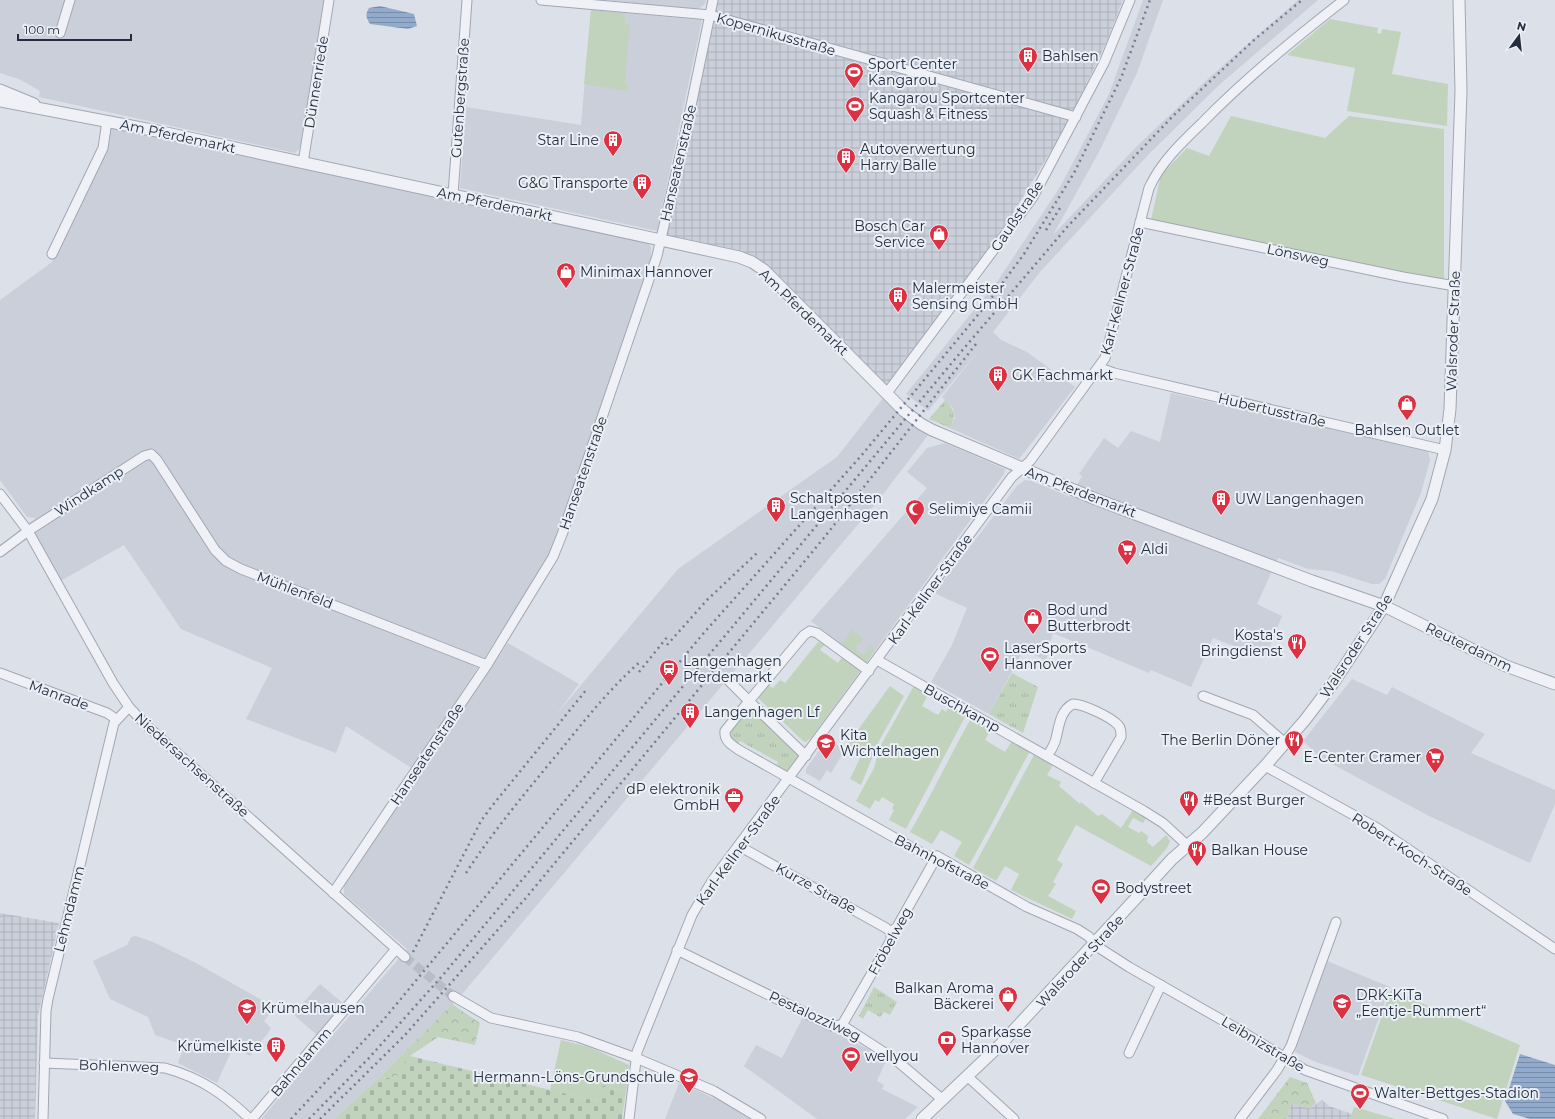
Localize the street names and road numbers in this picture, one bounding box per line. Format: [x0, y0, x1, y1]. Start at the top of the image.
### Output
street label: Kopernikusstraße [714, 8, 838, 60]
street label: Dünnenriede [300, 34, 332, 130]
street label: Gutenbergstraße [447, 37, 473, 159]
street label: Hanseatenstraße [656, 103, 700, 223]
street label: Am Pferdemarkt [119, 115, 238, 157]
street label: Gaußstraße [987, 177, 1047, 255]
street label: Am Pferdemarkt [436, 183, 555, 225]
street label: Karl-Kellner-Straße [1096, 225, 1148, 357]
street label: Lönsweg [1265, 240, 1331, 270]
street label: Am Pferdemarkt [755, 265, 853, 360]
street label: Walsroder Straße [1442, 270, 1464, 392]
street label: Hubertusstraße [1216, 389, 1328, 431]
street label: Hanseatenstraße [555, 414, 611, 532]
street label: Windkamp [51, 462, 127, 520]
street label: Am Pferdemarkt [1023, 462, 1139, 522]
street label: Karl-Kellner-Straße [884, 530, 976, 648]
street label: Mühlenfeld [254, 567, 336, 613]
street label: Walsroder Straße [1316, 591, 1396, 701]
street label: Reuterdamm [1422, 618, 1516, 676]
street label: Manrade [27, 676, 91, 714]
street label: Buschkamp [921, 680, 1003, 736]
street label: Hanseatenstraße [386, 699, 468, 809]
street label: Niedersachsenstraße [131, 709, 253, 821]
street label: Karl-Kellner-Straße [692, 791, 784, 909]
street label: Robert-Koch-Straße [1349, 808, 1475, 900]
street label: Bahnhofstraße [891, 830, 993, 894]
street label: Kurze Straße [773, 858, 859, 918]
street label: Lehmdamm [50, 864, 88, 954]
street label: Fröbelweg [864, 904, 916, 978]
street label: Walsroder Straße [1032, 911, 1128, 1011]
street label: Pestalozziweg [766, 987, 864, 1045]
street label: Leibnizstraße [1218, 1012, 1308, 1076]
street label: Bahndamm [267, 1024, 335, 1100]
street label: Bohlenweg [78, 1056, 160, 1076]

